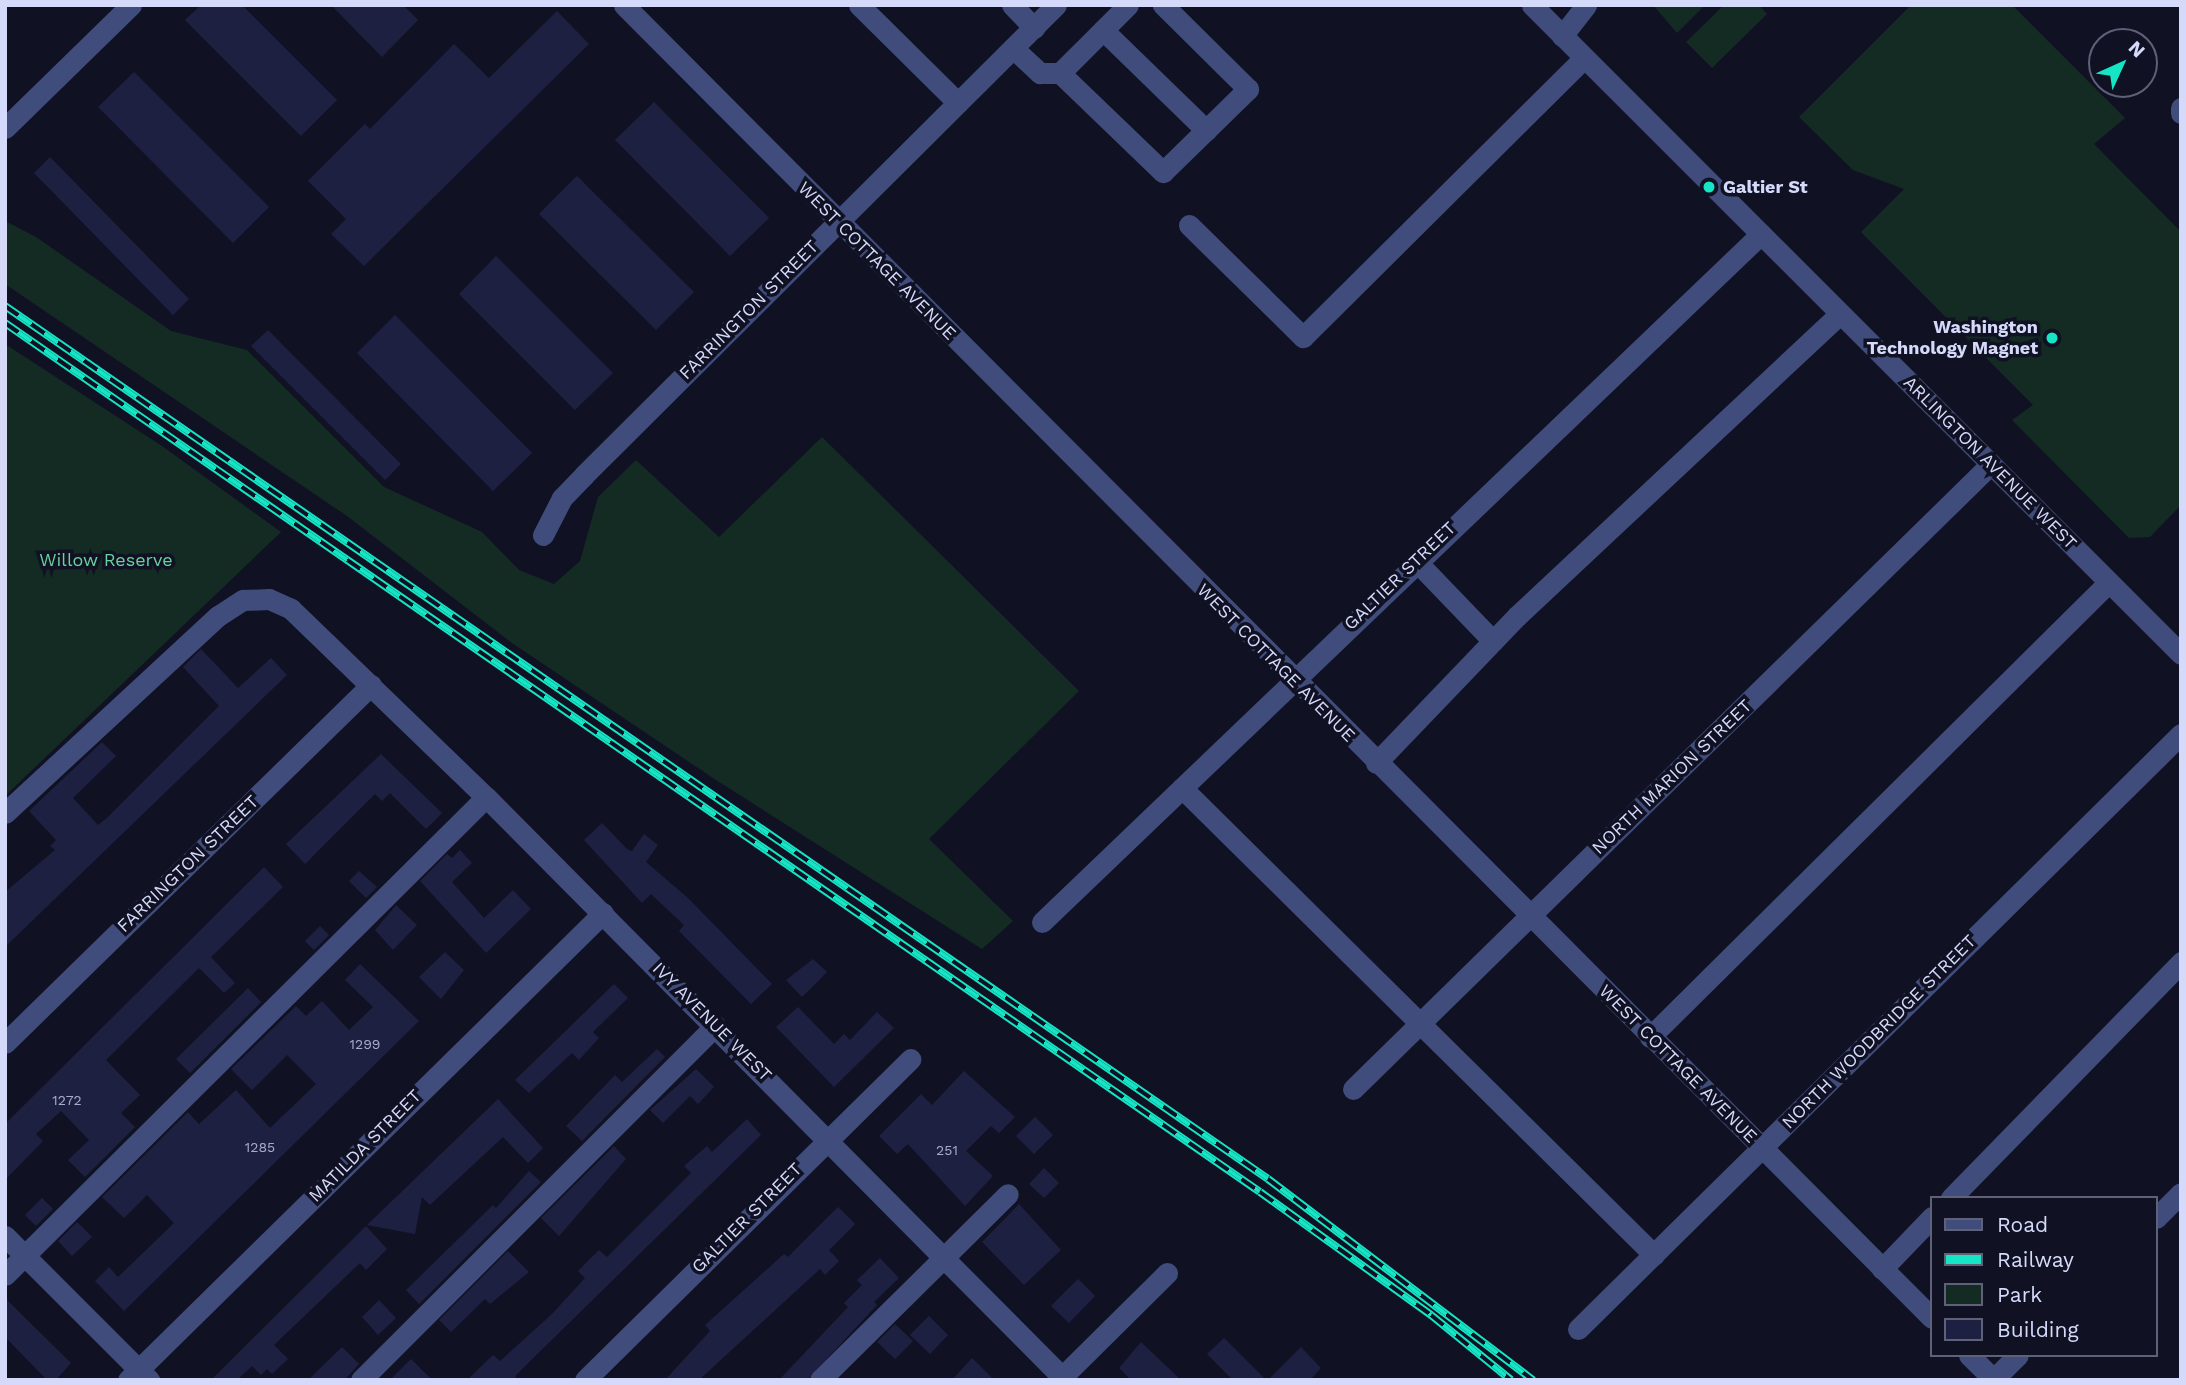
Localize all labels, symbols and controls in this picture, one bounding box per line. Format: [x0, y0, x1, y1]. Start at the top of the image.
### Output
north arrow [2088, 28, 2158, 98]
text: N [2124, 36, 2150, 62]
place label: Galtier St [1723, 176, 1808, 198]
street label: WEST COTTAGE AVENUE [793, 177, 961, 345]
marker: Galtier St [1701, 179, 1717, 195]
street label: FARRINGTON STREET [675, 236, 823, 384]
place label: Washington Technology Magnet [1866, 317, 2038, 360]
marker: Washington Technology Magnet [2044, 330, 2060, 346]
street label: ARLINGTON AVENUE WEST [1898, 371, 2082, 555]
street label: GALTIER STREET [1340, 517, 1460, 635]
park label: Willow Reserve [39, 549, 173, 571]
street label: WEST COTTAGE AVENUE [1192, 579, 1360, 747]
street label: NORTH MARION STREET [1588, 695, 1756, 859]
street label: FARRINGTON STREET [113, 791, 263, 937]
street label: NORTH WOODBRIDGE STREET [1777, 930, 1981, 1134]
street label: IVY AVENUE WEST [647, 957, 777, 1087]
street label: WEST COTTAGE AVENUE [1594, 980, 1762, 1148]
house number: 1299 [350, 1036, 380, 1052]
street label: MATILDA STREET [304, 1085, 426, 1207]
house number: 1272 [52, 1092, 82, 1108]
house number: 1285 [245, 1139, 275, 1155]
house number: 251 [936, 1142, 958, 1158]
street label: GALTIER STREET [687, 1158, 807, 1278]
legend [1930, 1196, 2158, 1357]
text: Road [1997, 1212, 2048, 1237]
text: Railway [1997, 1247, 2074, 1272]
text: Park [1997, 1282, 2042, 1307]
text: Building [1997, 1317, 2079, 1342]

